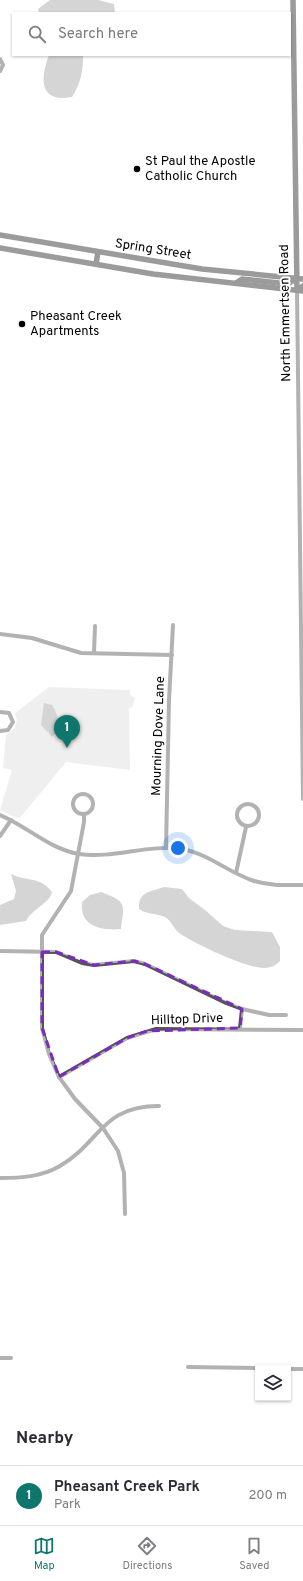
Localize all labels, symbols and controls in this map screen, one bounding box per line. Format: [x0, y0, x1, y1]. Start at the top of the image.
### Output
search box [12, 12, 291, 56]
icon: search [26, 23, 48, 45]
text: Search here [58, 25, 138, 44]
place label: St Paul the Apostle Catholic Church [145, 154, 255, 185]
marker: St Paul the Apostle Catholic Church [132, 164, 142, 174]
street label: Spring Street [114, 236, 192, 264]
street label: North Emmertsen Road [277, 244, 295, 382]
place label: Pheasant Creek Apartments [30, 309, 122, 340]
marker: Pheasant Creek Apartments [17, 319, 27, 329]
street label: Mourning Dove Lane [149, 676, 169, 796]
pin: 1 [54, 715, 80, 748]
your location [168, 838, 188, 858]
street label: Hilltop Drive [151, 1011, 223, 1029]
map controls [255, 1365, 291, 1401]
button: layers [255, 1365, 291, 1401]
text: Nearby [16, 1428, 73, 1450]
text: Pheasant Creek Park [54, 1478, 200, 1497]
text: 1 [26, 1488, 32, 1504]
text: 200 m [248, 1488, 287, 1504]
text: Park [54, 1497, 81, 1513]
tab: Map [33, 1535, 55, 1573]
tab: Directions [122, 1535, 172, 1573]
tab: Saved [239, 1535, 270, 1573]

